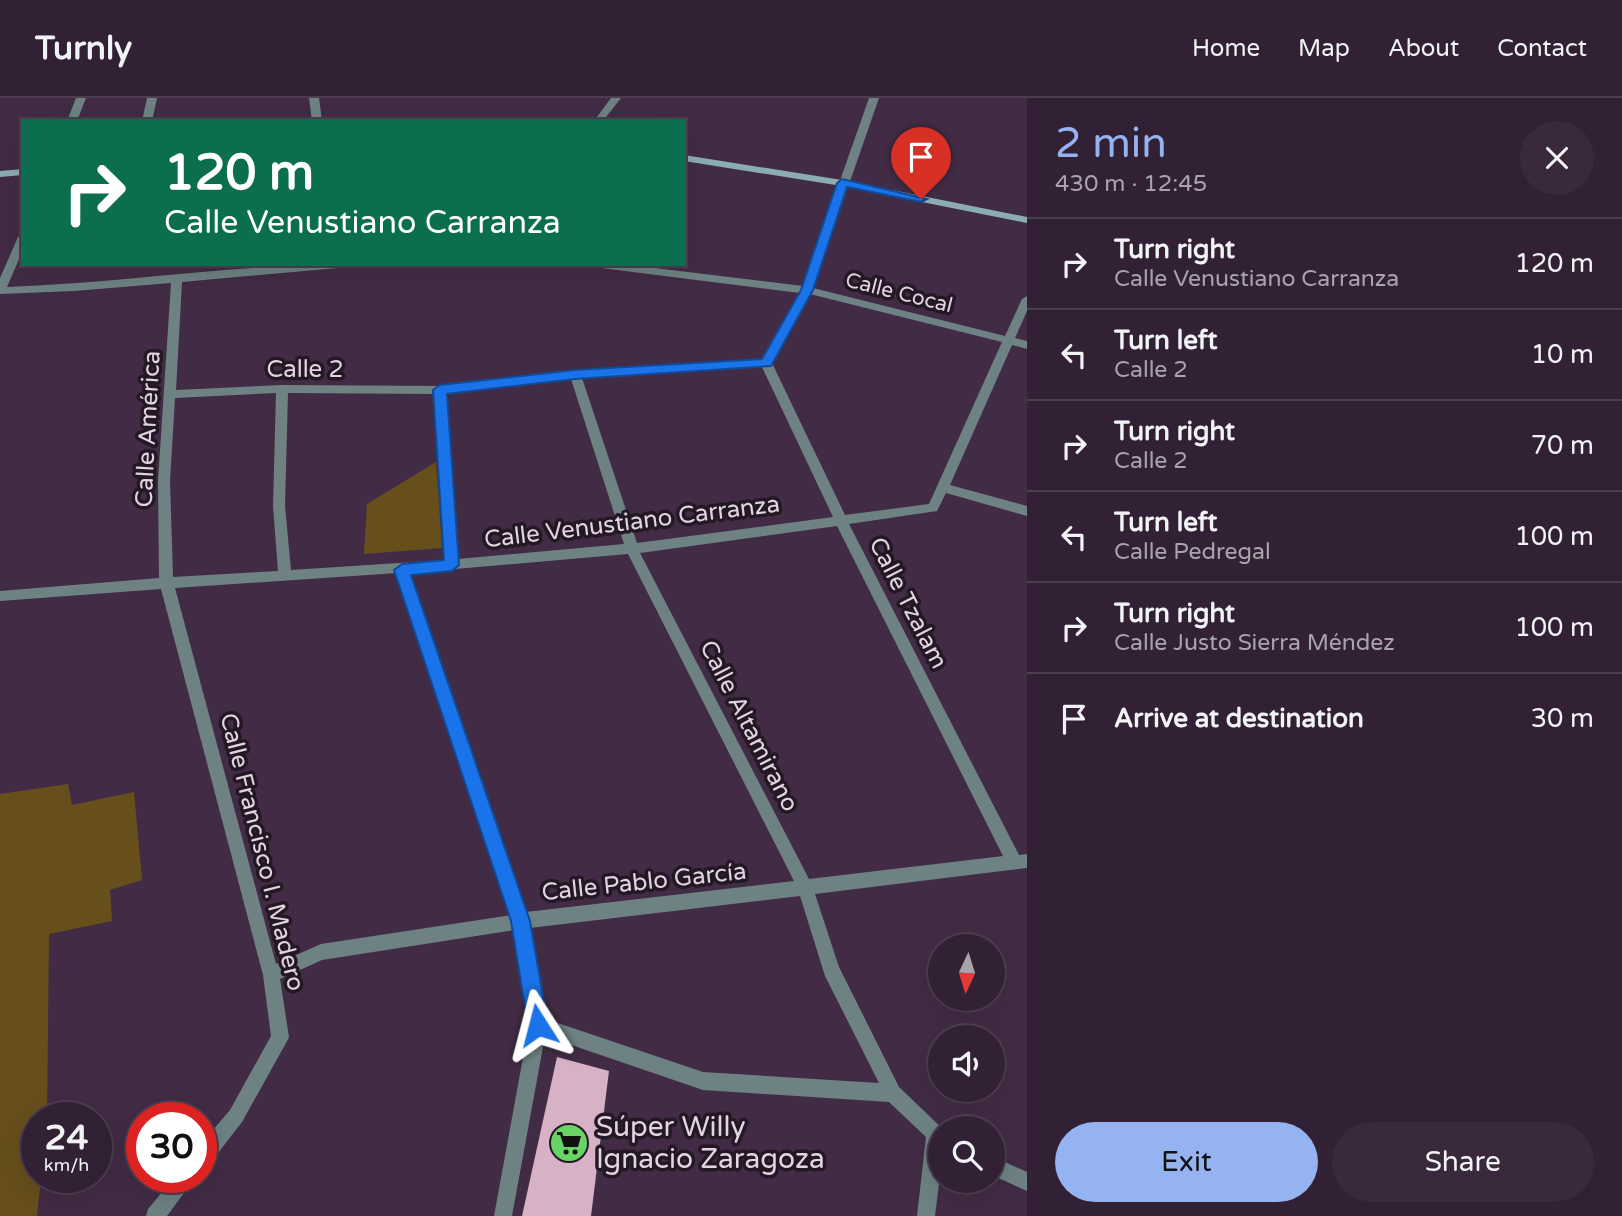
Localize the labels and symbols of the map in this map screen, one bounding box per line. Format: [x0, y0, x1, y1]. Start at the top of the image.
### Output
pin [891, 127, 951, 199]
street label: Calle Cocal [843, 268, 955, 318]
street label: Calle América [129, 350, 167, 508]
street label: Calle 2 [266, 355, 344, 384]
street label: Calle Venustiano Carranza [483, 489, 781, 555]
street label: Calle Tzalam [863, 532, 953, 674]
street label: Calle Altamirano [693, 636, 805, 816]
street label: Calle Francisco I. Madero [213, 710, 311, 994]
street label: Calle Pablo García [540, 857, 748, 907]
north arrow [928, 934, 1004, 1012]
position arrow [501, 988, 575, 1062]
speed limit sign: 30 [126, 1102, 217, 1193]
place label: Súper Willy Ignacio Zaragoza [596, 1110, 825, 1176]
supermarket icon: Súper Willy Ignacio Zaragoza [548, 1122, 590, 1164]

